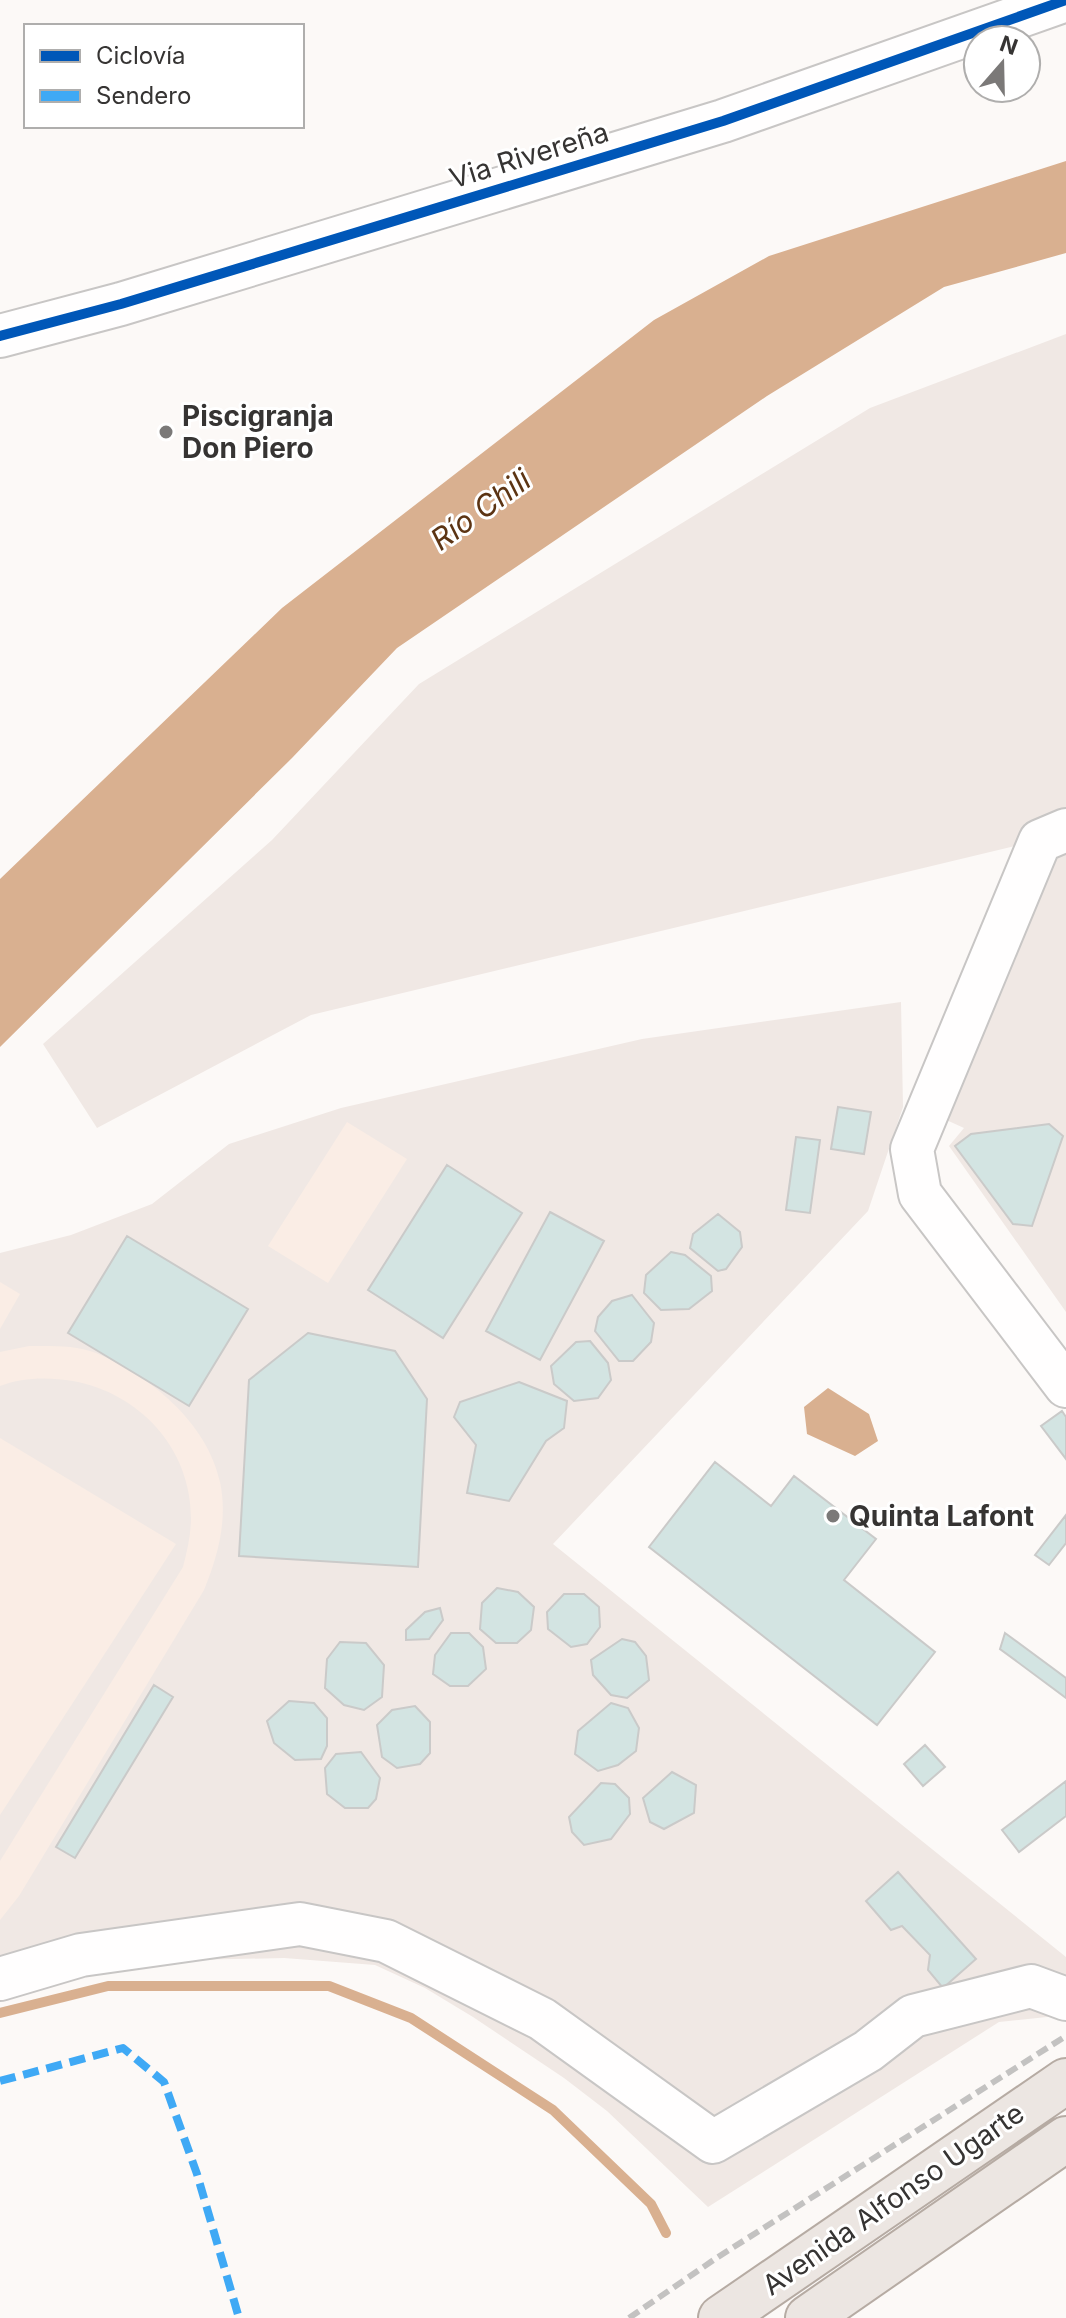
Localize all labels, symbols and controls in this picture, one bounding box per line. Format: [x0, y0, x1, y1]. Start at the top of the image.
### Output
legend [24, 24, 304, 128]
north arrow [962, 24, 1042, 104]
text: N [997, 30, 1021, 60]
text: Ciclovía [96, 41, 186, 70]
text: Sendero [96, 81, 191, 110]
street label: Via Rivereña [445, 115, 613, 195]
place label: Piscigranja Don Piero [182, 399, 334, 465]
marker: Piscigranja Don Piero [157, 423, 175, 441]
water label: Río Chili [424, 461, 538, 557]
place label: Quinta Lafont [849, 1499, 1034, 1533]
marker: Quinta Lafont [824, 1507, 842, 1525]
street label: Avenida Alfonso Ugarte [756, 2096, 1030, 2302]

